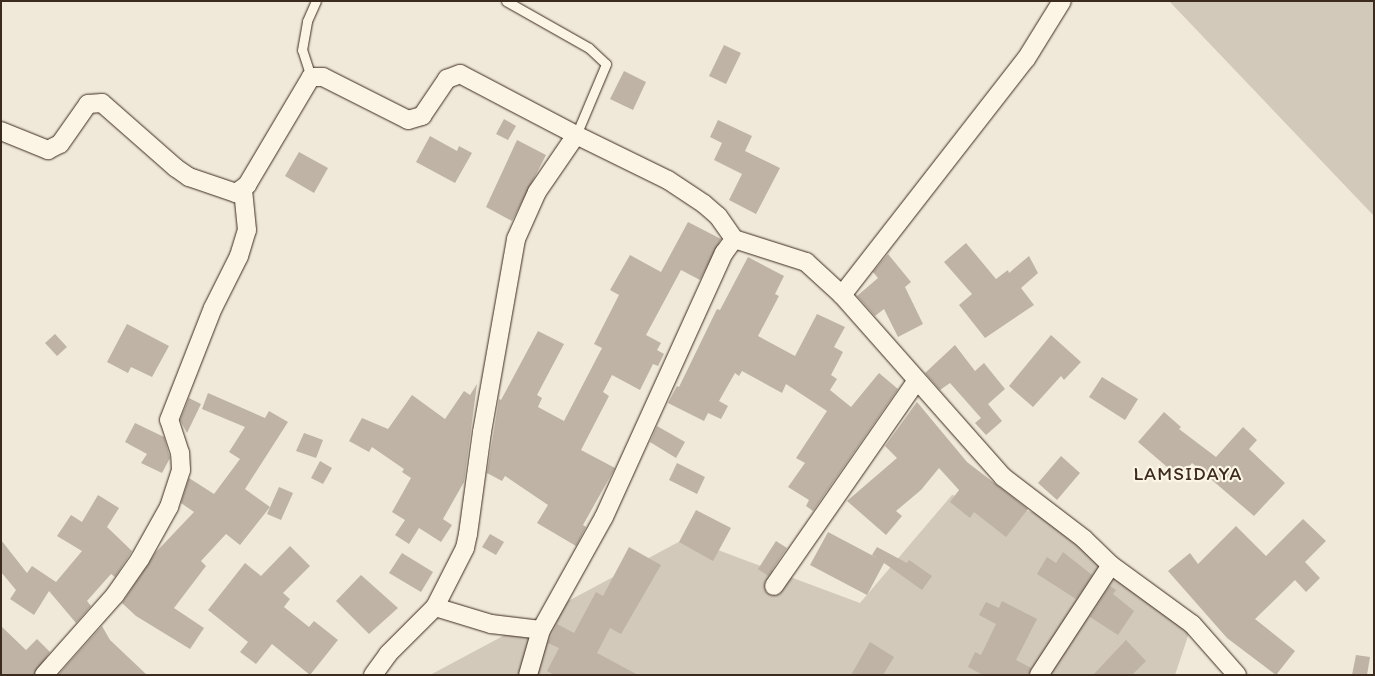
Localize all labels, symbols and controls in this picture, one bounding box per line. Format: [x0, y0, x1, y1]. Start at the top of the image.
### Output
district label: LAMSIDAYA [1132, 463, 1244, 485]

